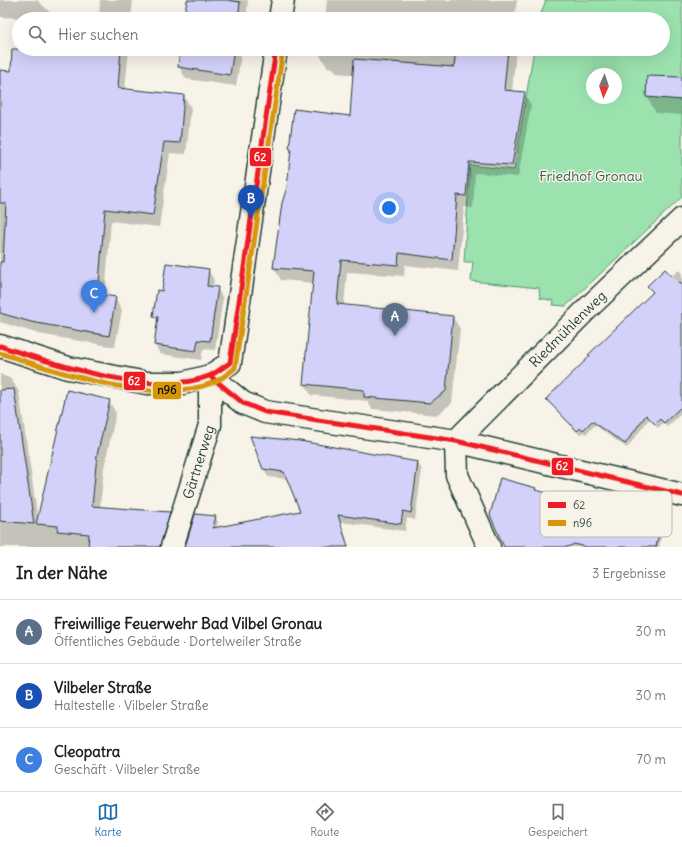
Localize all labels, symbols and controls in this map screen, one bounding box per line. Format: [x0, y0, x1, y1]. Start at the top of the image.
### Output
search box [12, 12, 670, 56]
icon: search [26, 23, 48, 45]
text: Hier suchen [58, 25, 138, 44]
north arrow [586, 68, 622, 104]
line badge: 62 [249, 147, 272, 167]
text: 62 [254, 150, 266, 164]
park label: Friedhof Gronau [539, 167, 643, 185]
pin: B [238, 185, 264, 218]
your location [379, 198, 399, 218]
pin: C [81, 280, 107, 313]
street label: Riedmühlenweg [525, 287, 610, 371]
pin: A [382, 303, 408, 336]
line badge: 62 [123, 371, 146, 391]
text: 62 [128, 374, 140, 388]
line badge: n96 [152, 381, 182, 400]
text: n96 [157, 383, 177, 397]
street label: Gärtnerweg [179, 423, 218, 501]
line badge: 62 [551, 457, 574, 476]
text: 62 [556, 459, 568, 473]
legend [540, 491, 672, 537]
text: 62 [573, 498, 585, 512]
text: n96 [573, 516, 592, 530]
text: In der Nähe [16, 562, 108, 584]
text: 3 Ergebnisse [592, 565, 666, 582]
text: Freiwillige Feuerwehr Bad Vilbel Gronau [54, 614, 322, 633]
text: A [25, 623, 33, 640]
text: 30 m [636, 623, 666, 640]
text: Öffentliches Gebäude · Dortelweiler Straße [54, 633, 302, 650]
text: Vilbeler Straße [54, 678, 152, 697]
text: B [25, 687, 33, 704]
text: 30 m [636, 687, 666, 704]
text: Haltestelle · Vilbeler Straße [54, 697, 208, 714]
text: Cleopatra [54, 742, 120, 761]
text: C [25, 751, 33, 768]
text: 70 m [637, 751, 666, 768]
text: Geschäft · Vilbeler Straße [54, 761, 200, 778]
tab: Karte [94, 801, 121, 839]
tab: Route [310, 801, 339, 839]
tab: Gespeichert [528, 801, 588, 839]

